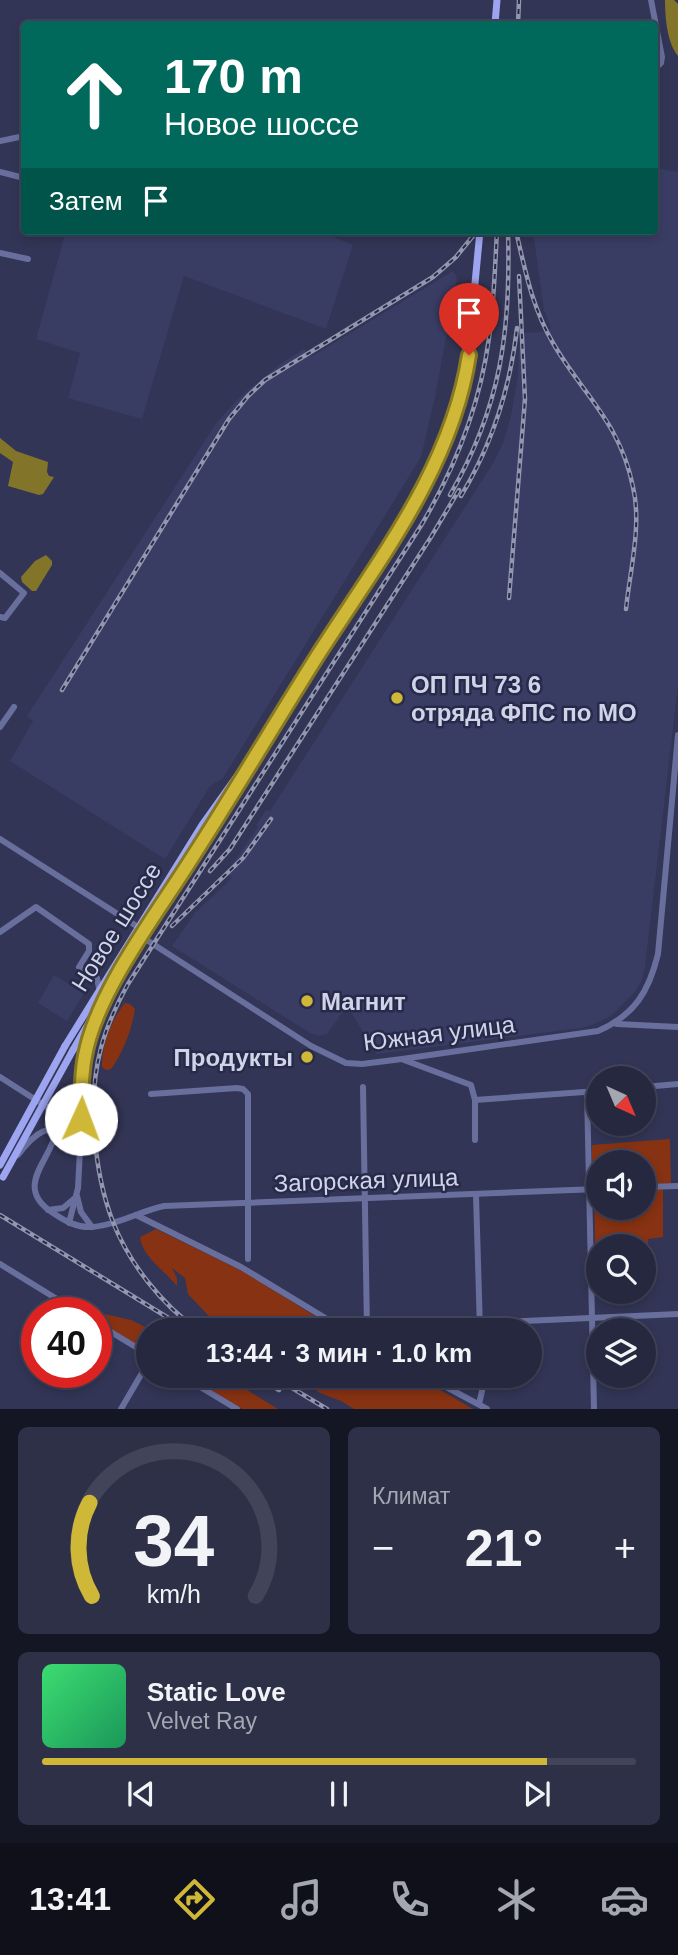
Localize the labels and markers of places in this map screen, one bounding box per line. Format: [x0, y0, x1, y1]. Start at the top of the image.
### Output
pin [439, 283, 499, 355]
place label: ОП ПЧ 73 6 отряда ФПС по МО [411, 671, 637, 726]
marker: ОП ПЧ 73 6 отряда ФПС по МО [389, 690, 405, 706]
place label: Магнит [321, 988, 406, 1015]
marker: Магнит [299, 993, 315, 1009]
place label: Продукты [174, 1044, 293, 1071]
marker: Продукты [299, 1049, 315, 1065]

